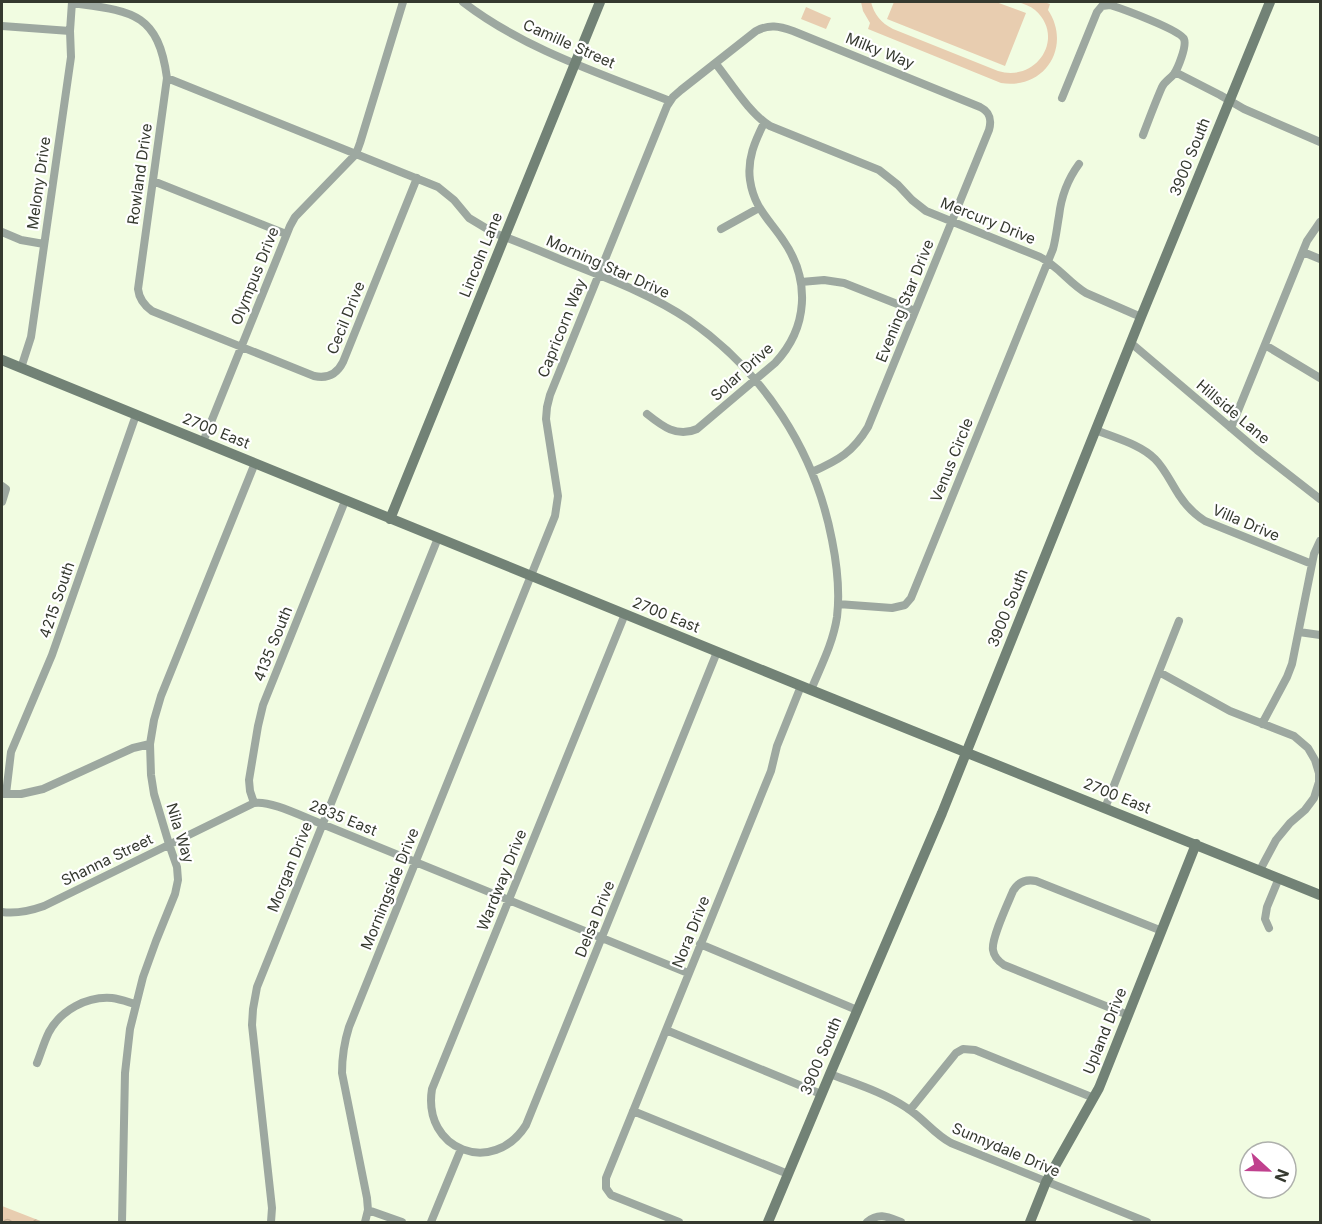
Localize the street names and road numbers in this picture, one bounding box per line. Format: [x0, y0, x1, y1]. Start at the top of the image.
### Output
street label: Camille Street [520, 15, 618, 72]
street label: Milky Way [843, 28, 918, 73]
street label: 3900 South [1165, 115, 1214, 199]
street label: Rowland Drive [123, 122, 156, 226]
street label: Melony Drive [23, 135, 54, 231]
street label: Mercury Drive [938, 193, 1039, 248]
street label: Lincoln Lane [455, 210, 506, 300]
street label: Olympus Drive [226, 224, 283, 328]
street label: Morning Star Drive [543, 231, 673, 302]
street label: Evening Star Drive [871, 237, 938, 365]
street label: Capricorn Way [533, 275, 590, 380]
street label: Cecil Drive [322, 279, 369, 357]
street label: Solar Drive [706, 339, 777, 405]
street label: Hillside Lane [1193, 375, 1274, 448]
street label: 2700 East [180, 408, 253, 453]
street label: Venus Circle [926, 415, 977, 505]
street label: Villa Drive [1210, 500, 1283, 545]
street label: 4215 South [35, 559, 78, 641]
street label: 3900 South [983, 566, 1032, 650]
street label: 2700 East [630, 592, 703, 637]
street label: 4135 South [249, 603, 296, 684]
street label: 2700 East [1081, 773, 1154, 818]
street label: 2835 East [307, 795, 380, 840]
street label: Nila Way [162, 800, 199, 866]
street label: Morgan Drive [263, 819, 316, 915]
street label: Morningside Drive [356, 825, 423, 953]
street label: Wardway Drive [473, 826, 530, 933]
street label: Shanna Street [58, 829, 156, 890]
street label: Delsa Drive [571, 878, 619, 960]
street label: Nora Drive [668, 893, 714, 971]
street label: Upland Drive [1079, 985, 1131, 1077]
street label: 3900 South [796, 1014, 845, 1098]
street label: Sunnydale Drive [949, 1118, 1063, 1181]

